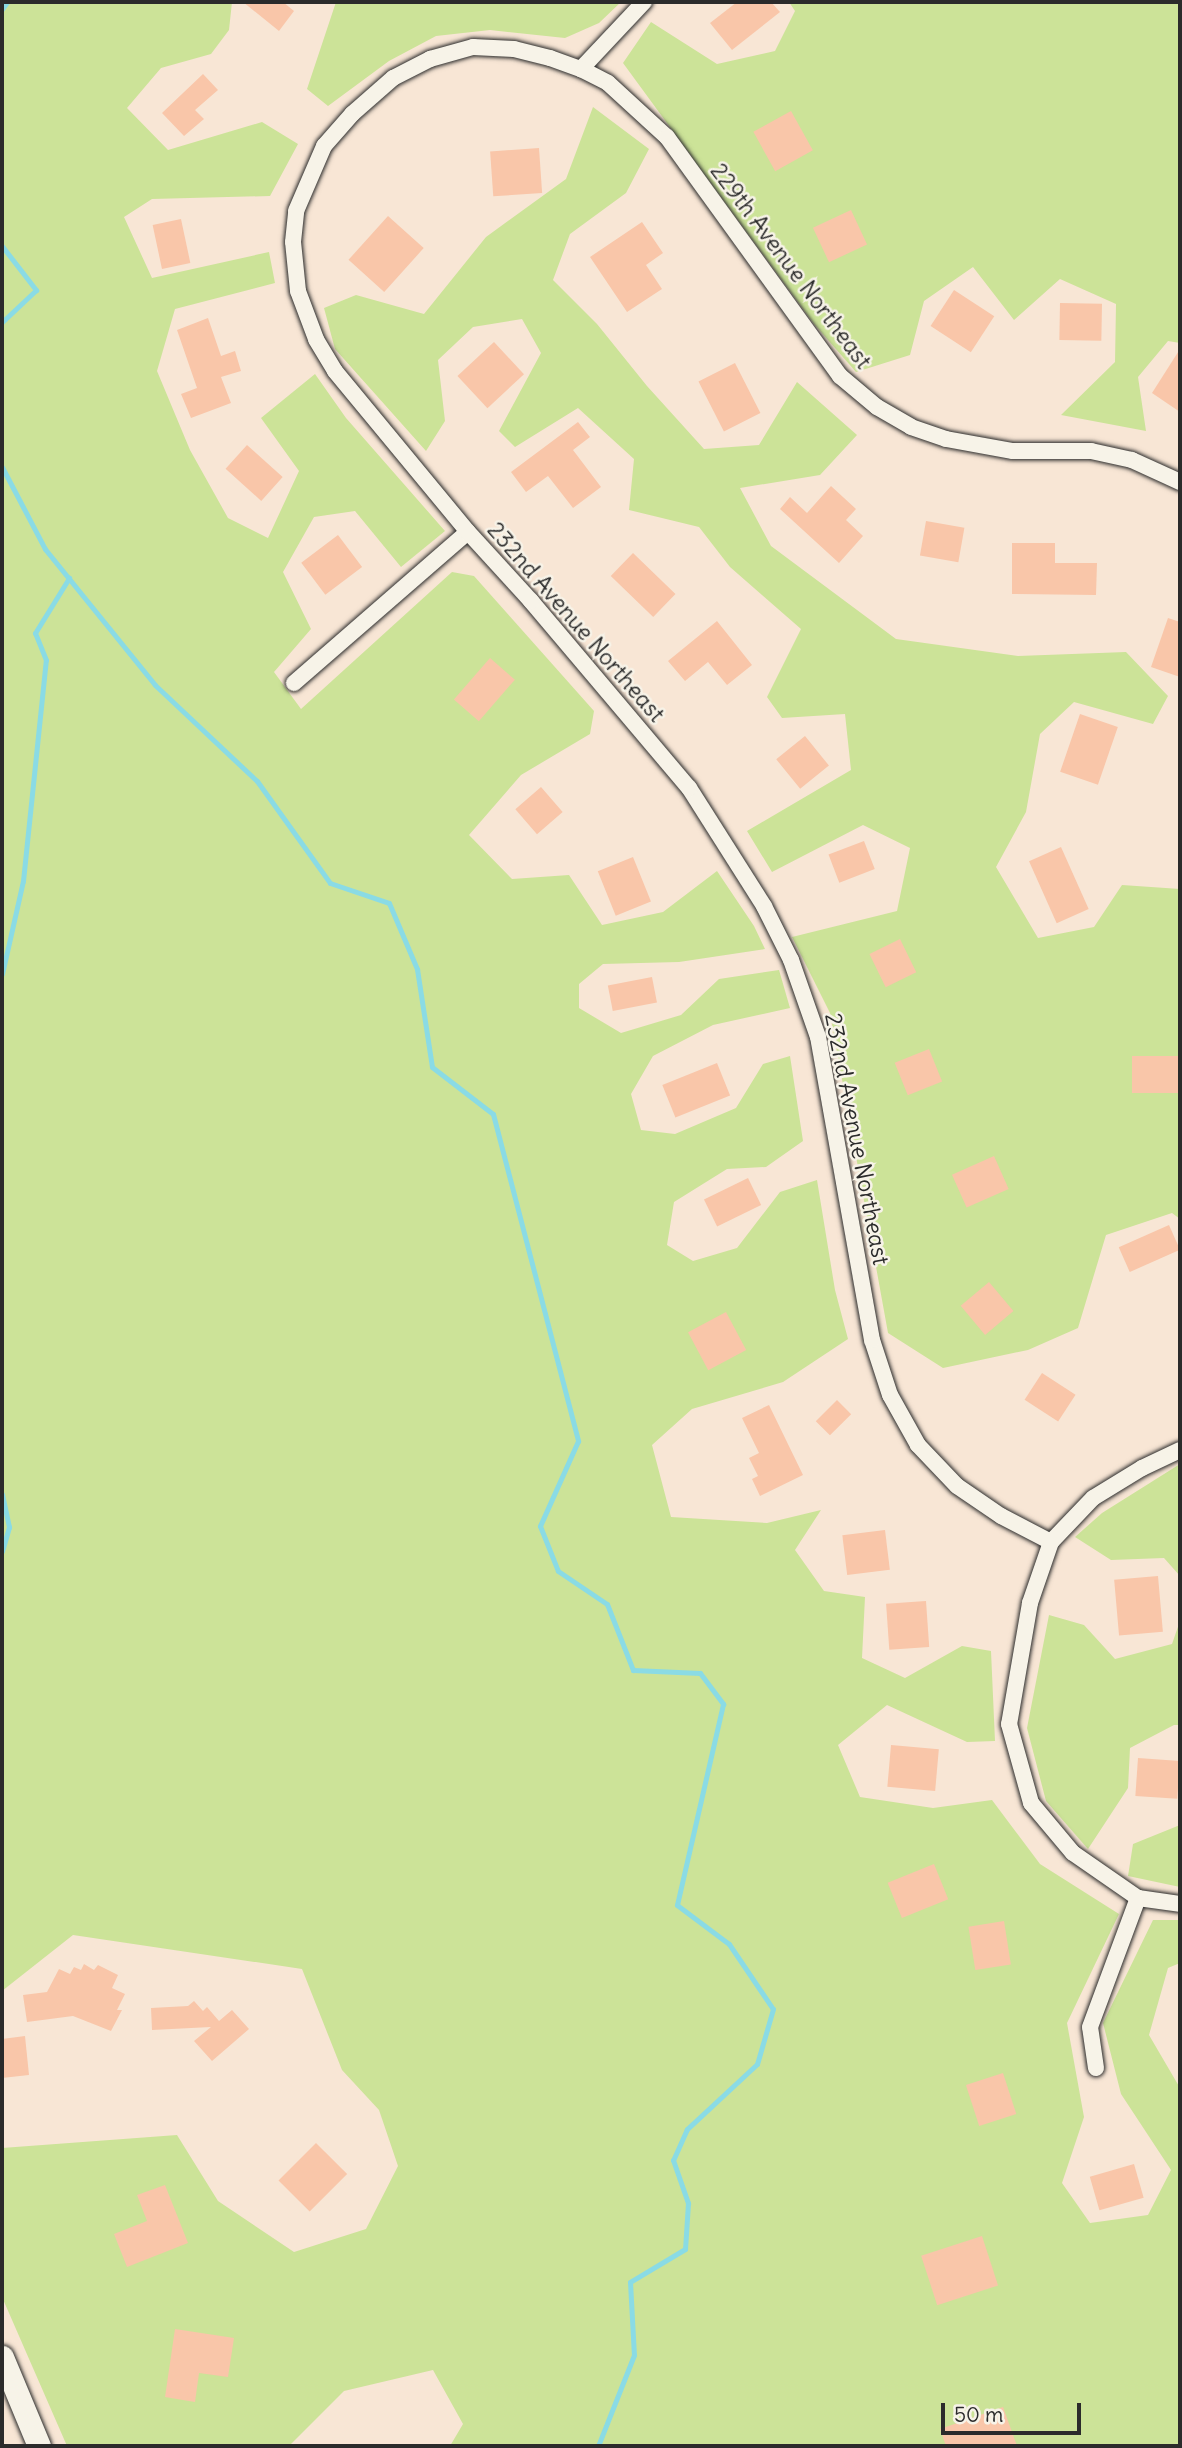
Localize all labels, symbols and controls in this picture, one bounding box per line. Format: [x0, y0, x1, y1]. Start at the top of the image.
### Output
street label: 229th Avenue Northeast [705, 158, 877, 374]
street label: 232nd Avenue Northeast [482, 516, 670, 728]
street label: 232nd Avenue Northeast [819, 1011, 895, 1267]
scale bar [944, 2388, 1084, 2432]
text: 50 m [954, 2401, 1003, 2428]

